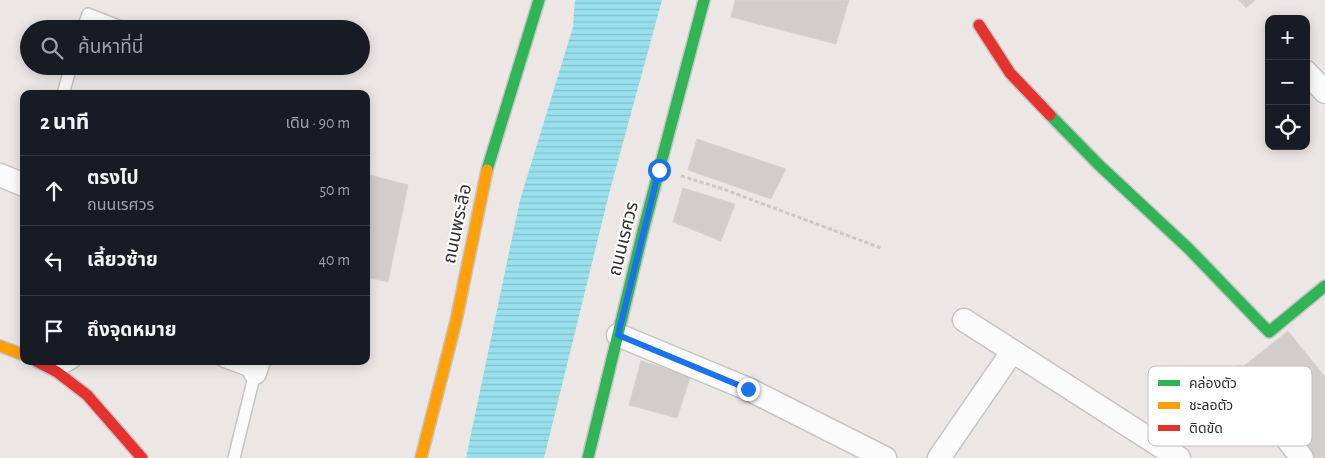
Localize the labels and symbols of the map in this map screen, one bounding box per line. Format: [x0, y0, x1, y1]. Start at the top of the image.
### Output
route start [648, 159, 671, 182]
street label: ถนนพระลือ [440, 182, 475, 265]
street label: ถนนเรศวร [606, 200, 642, 278]
legend [1148, 366, 1312, 446]
text: คล่องตัว [1189, 375, 1237, 391]
route end [737, 378, 760, 401]
text: ชะลอตัว [1189, 398, 1233, 413]
text: ติดขัด [1189, 421, 1223, 436]

